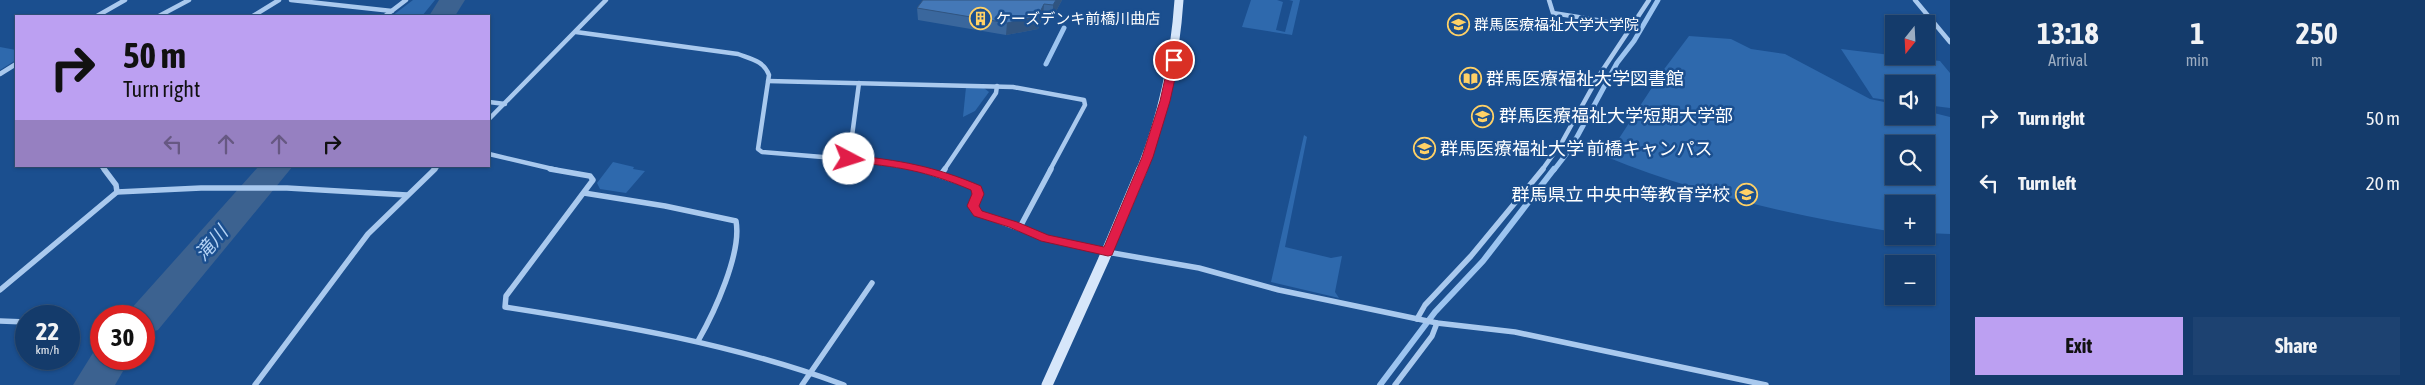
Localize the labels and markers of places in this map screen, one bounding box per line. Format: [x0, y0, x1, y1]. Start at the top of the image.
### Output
building icon: ケーズデンキ前橋川曲店 [968, 7, 992, 31]
place label: ケーズデンキ前橋川曲店 [996, 10, 1160, 27]
school or university icon: 群馬医療福祉大学大学院 [1446, 13, 1470, 37]
place label: 群馬医療福祉大学大学院 [1474, 16, 1639, 33]
pin [1153, 39, 1195, 81]
library icon: 群馬医療福祉大学図書館 [1458, 67, 1482, 91]
place label: 群馬医療福祉大学図書館 [1486, 68, 1684, 89]
school or university icon: 群馬医療福祉大学短期大学部 [1471, 104, 1495, 128]
place label: 群馬医療福祉大学短期大学部 [1499, 105, 1733, 126]
school or university icon: 群馬医療福祉大学 前橋キャンパス [1412, 137, 1436, 161]
place label: 群馬医療福祉大学 前橋キャンパス [1440, 138, 1712, 159]
school or university icon: 群馬県立 中央中等教育学校 [1734, 183, 1758, 207]
place label: 群馬県立 中央中等教育学校 [1512, 184, 1730, 205]

